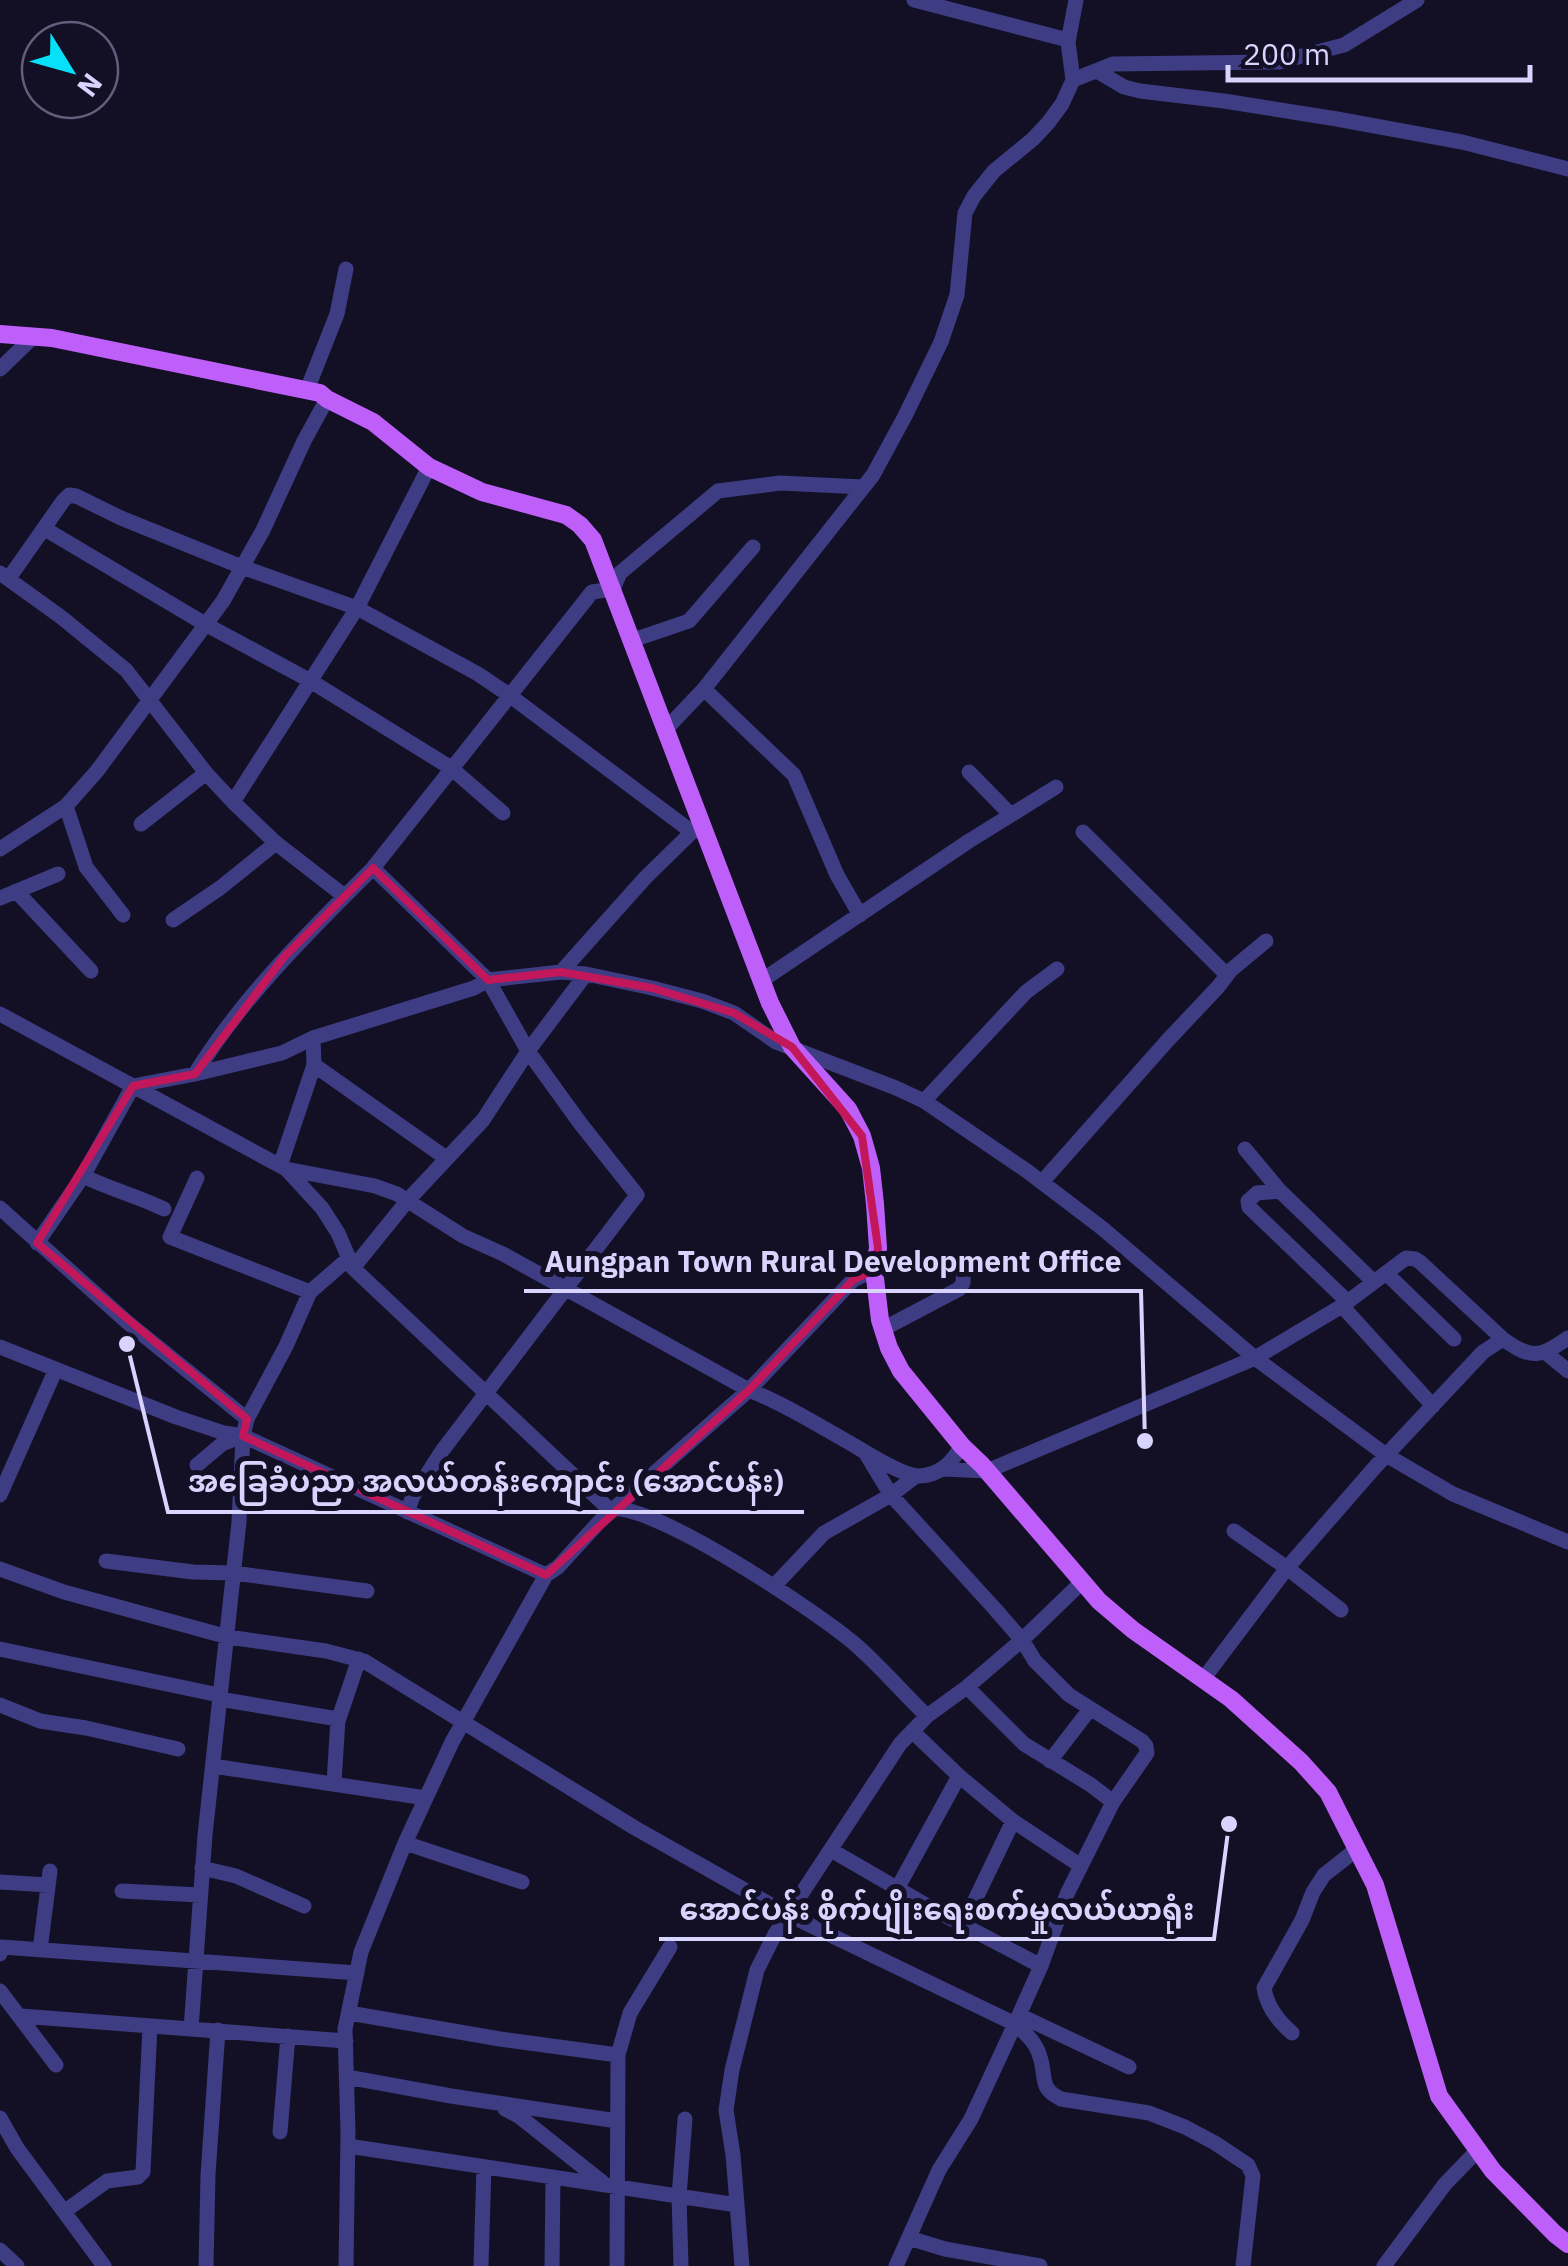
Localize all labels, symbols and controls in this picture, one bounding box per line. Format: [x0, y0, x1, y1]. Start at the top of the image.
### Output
north arrow [20, 20, 120, 120]
scale bar [1228, 20, 1530, 82]
text: 200 m [1243, 34, 1330, 73]
text: N [69, 66, 111, 105]
callout: Aungpan Town Rural Development Office [524, 1231, 1141, 1291]
text: Aungpan Town Rural Development Office [544, 1241, 1122, 1280]
callout: အခြေခံပညာ အလယ်တန်းကျောင်း (အောင်ပန်း) [168, 1452, 804, 1512]
text: အခြေခံပညာ အလယ်တန်းကျောင်း (အောင်ပန်း) [188, 1461, 784, 1507]
callout: အောင်ပန်း စိုက်ပျိုးရေးစက်မှုလယ်ယာရုံး [659, 1879, 1214, 1939]
text: အောင်ပန်း စိုက်ပျိုးရေးစက်မှုလယ်ယာရုံး [679, 1889, 1195, 1935]

